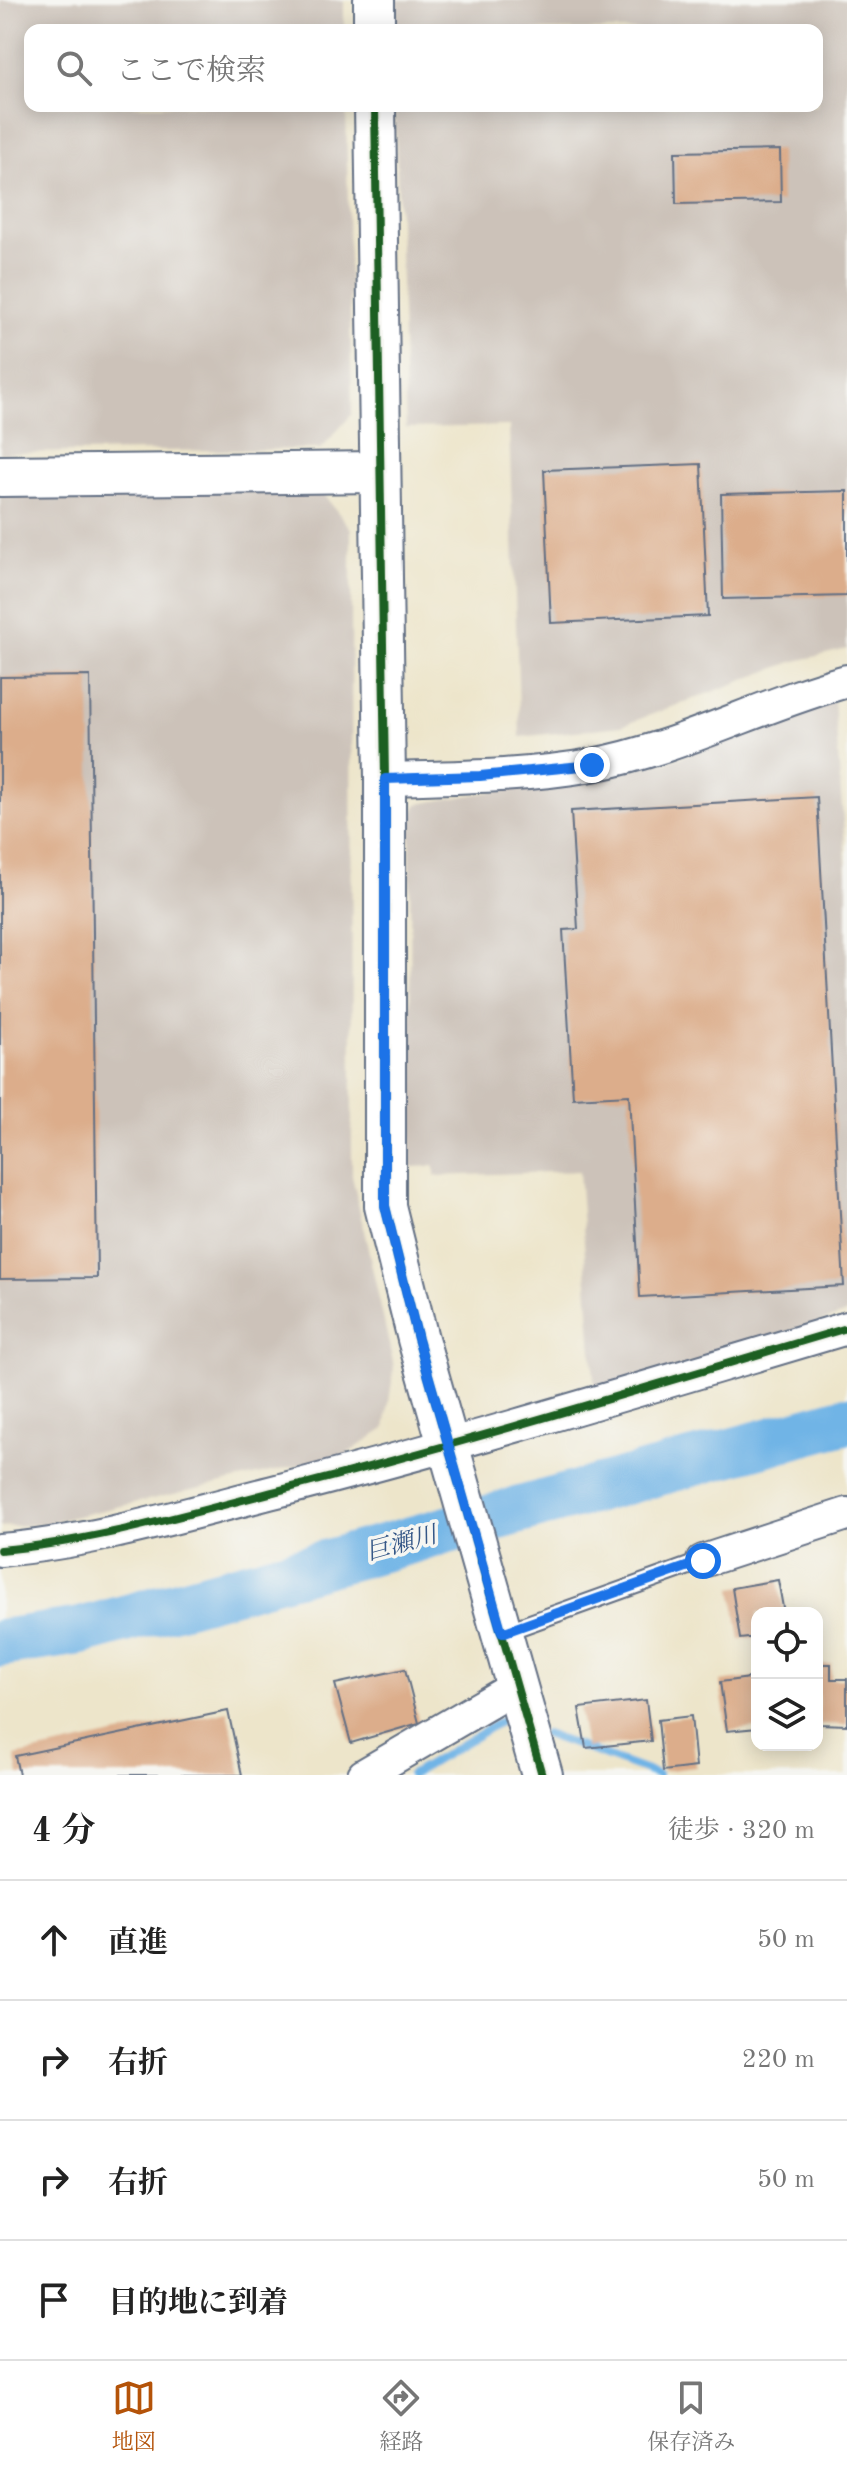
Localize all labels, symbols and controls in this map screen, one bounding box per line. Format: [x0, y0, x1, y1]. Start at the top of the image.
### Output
search box [24, 24, 823, 112]
icon: search [52, 46, 96, 90]
text: ここで検索 [116, 57, 266, 87]
route end [574, 747, 610, 783]
water label: 巨瀬川 [363, 1520, 442, 1566]
route start [685, 1543, 721, 1579]
map controls [751, 1607, 823, 1751]
button: locate [751, 1607, 823, 1679]
button: layers [751, 1679, 823, 1751]
text: 4 分 [32, 1815, 95, 1849]
text: 徒歩 · 320 m [668, 1818, 815, 1844]
icon: ahead [32, 1918, 76, 1962]
text: 50 m [757, 1927, 815, 1953]
text: 直進 [108, 1929, 168, 1959]
icon: right [32, 2038, 76, 2082]
text: 220 m [742, 2047, 815, 2073]
text: 右折 [108, 2049, 168, 2079]
icon: right [32, 2158, 76, 2202]
text: 50 m [757, 2167, 815, 2193]
text: 右折 [108, 2169, 168, 2199]
icon: arrive [32, 2278, 76, 2322]
text: 目的地に到着 [108, 2289, 288, 2319]
tab: 地図 [112, 2376, 156, 2457]
tab: 経路 [379, 2376, 423, 2457]
tab: 保存済み [647, 2376, 735, 2457]

